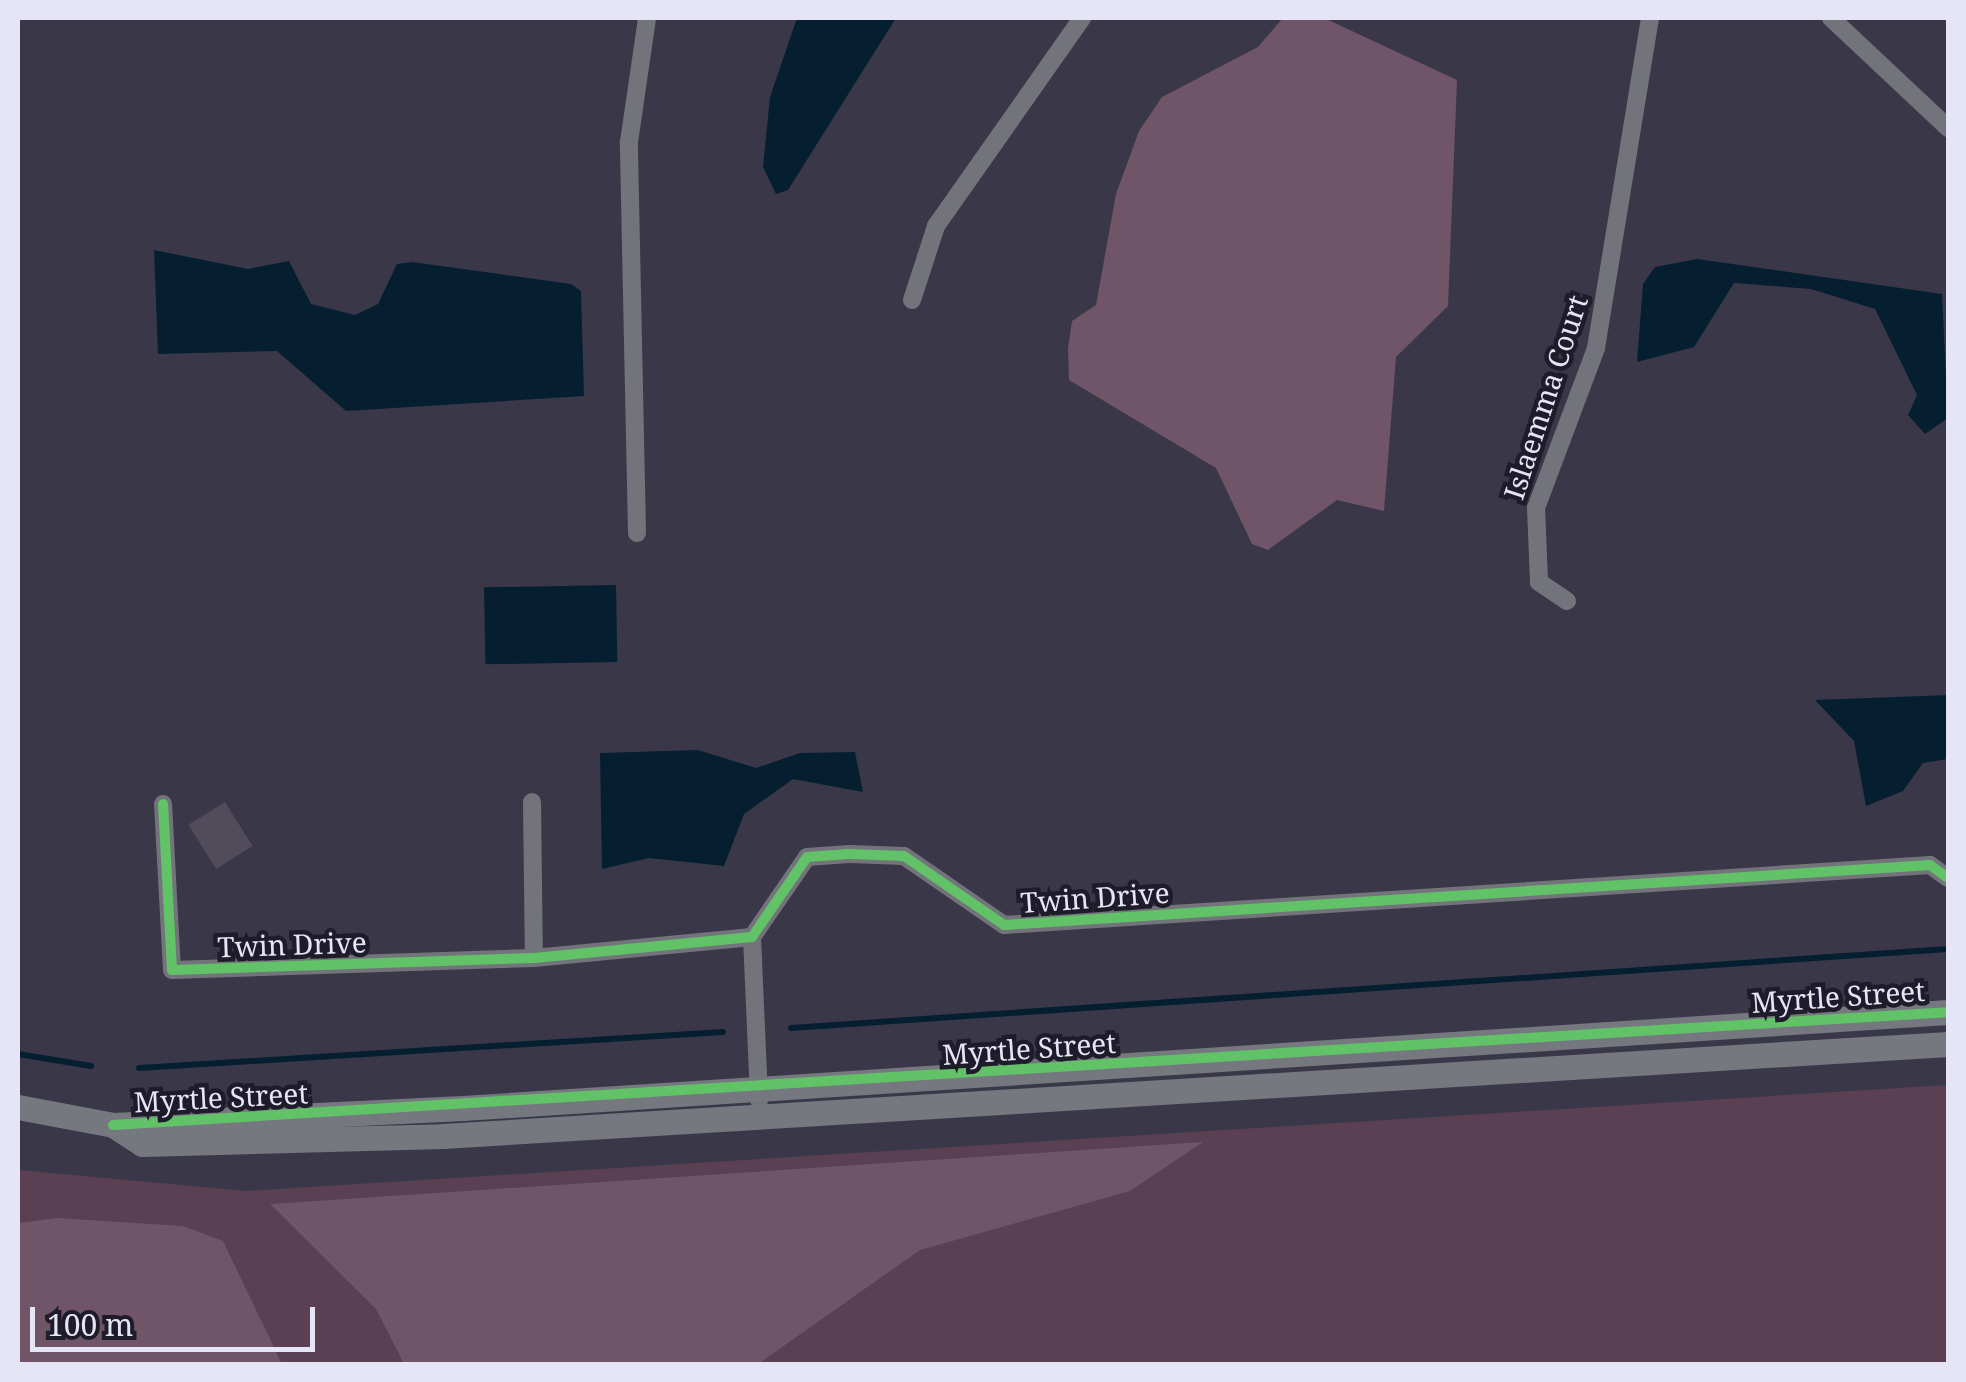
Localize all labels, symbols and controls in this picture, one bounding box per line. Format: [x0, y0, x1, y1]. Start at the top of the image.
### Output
street label: Islaemma Court [1496, 291, 1594, 503]
street label: Twin Drive [1019, 875, 1171, 919]
street label: Twin Drive [217, 925, 367, 963]
street label: Myrtle Street [1750, 973, 1926, 1019]
street label: Myrtle Street [941, 1025, 1117, 1071]
street label: Myrtle Street [133, 1076, 309, 1118]
scale bar [35, 1287, 320, 1349]
text: 100 m [47, 1304, 133, 1345]

